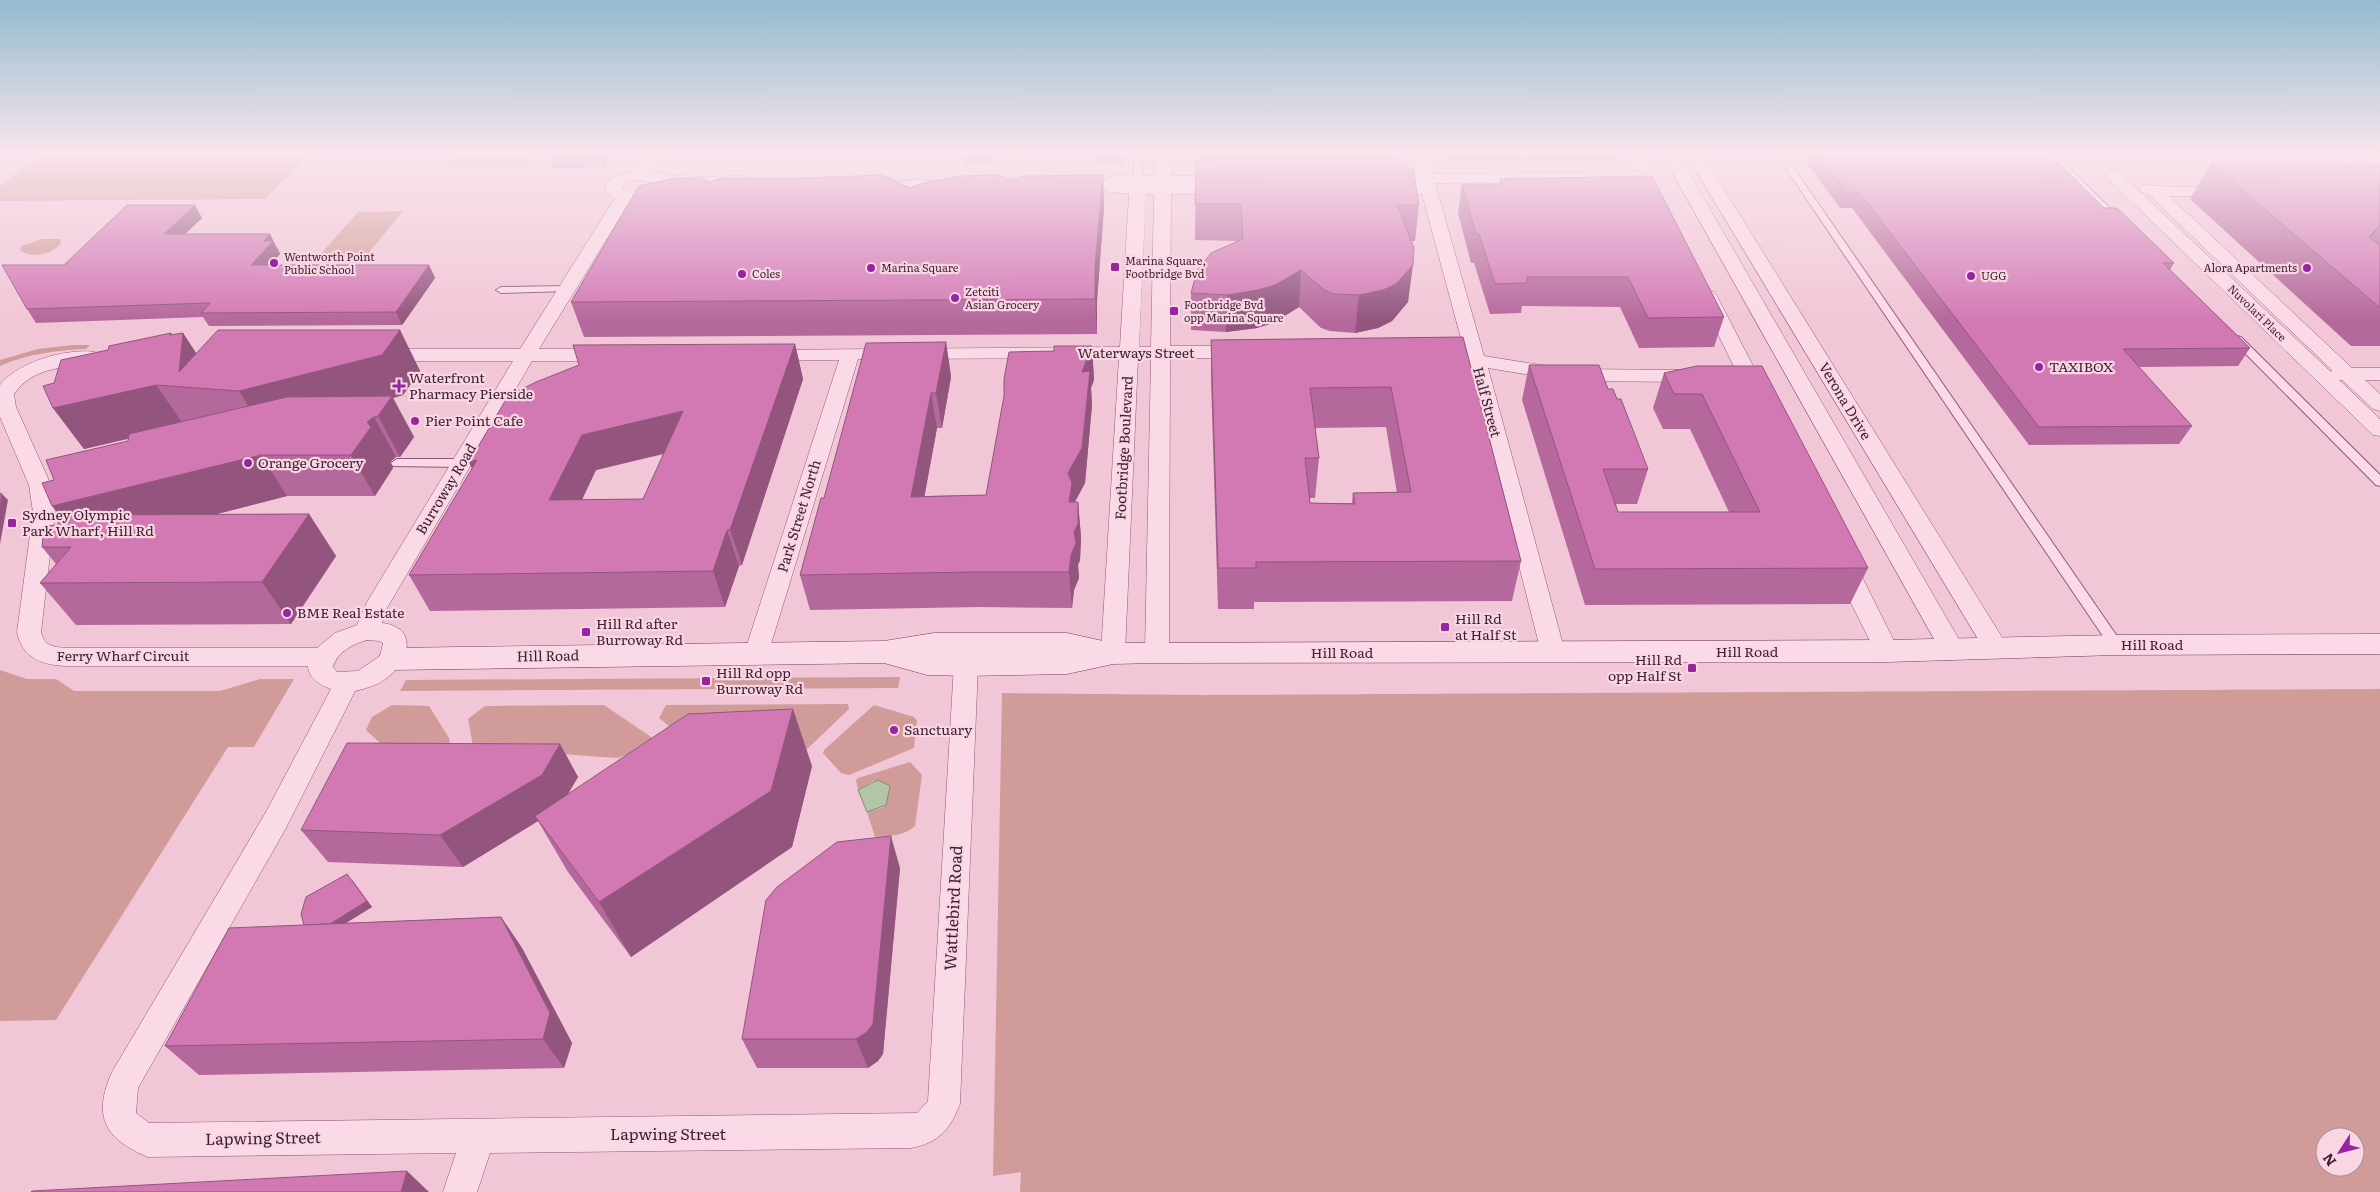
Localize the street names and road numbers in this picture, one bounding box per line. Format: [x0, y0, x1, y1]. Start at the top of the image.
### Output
street label: Nuvolari Place [2225, 280, 2291, 345]
street label: Waterways Street [1077, 342, 1195, 362]
street label: Verona Drive [1815, 358, 1877, 443]
street label: Half Street [1469, 364, 1507, 440]
street label: Footbridge Boulevard [1109, 375, 1137, 520]
street label: Burroway Road [410, 439, 480, 538]
street label: Park Street North [771, 457, 825, 575]
street label: Hill Road [2121, 634, 2184, 654]
street label: Hill Road [1716, 641, 1779, 661]
street label: Hill Road [1311, 642, 1374, 662]
street label: Hill Road [517, 644, 580, 666]
street label: Ferry Wharf Circuit [57, 645, 190, 665]
street label: Wattlebird Road [937, 844, 967, 971]
street label: Lapwing Street [610, 1121, 727, 1145]
street label: Lapwing Street [205, 1124, 322, 1150]

